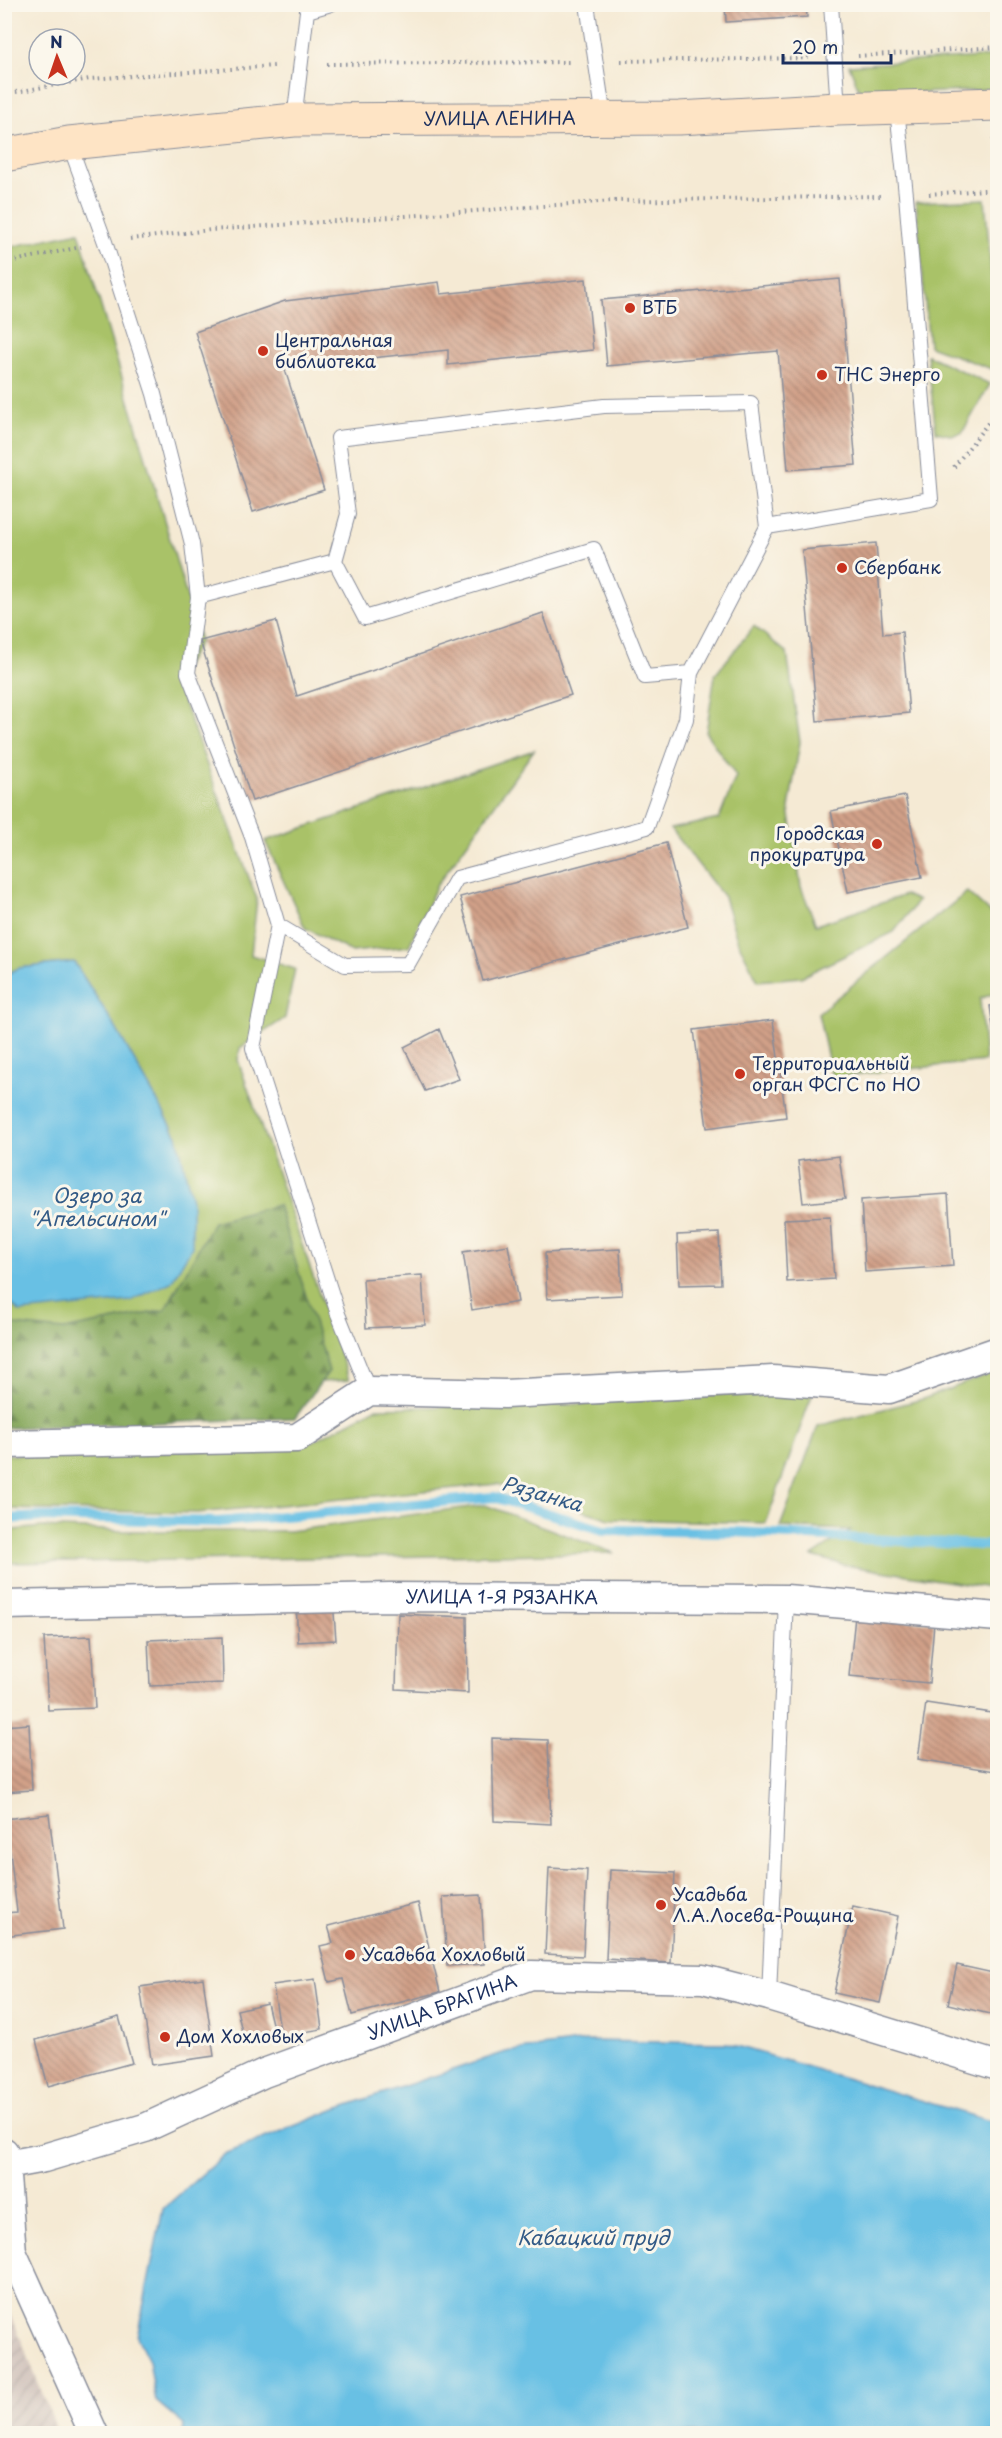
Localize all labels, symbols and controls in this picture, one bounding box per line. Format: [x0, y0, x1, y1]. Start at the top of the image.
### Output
north arrow [27, 27, 87, 87]
scale bar [783, 27, 891, 65]
text: N [50, 29, 63, 53]
text: 20 m [792, 33, 838, 60]
street label: УЛИЦА ЛЕНИНА [424, 104, 576, 131]
place label: ВТБ [642, 293, 677, 320]
marker: ВТБ [623, 301, 637, 315]
place label: Центральная библиотека [275, 326, 393, 374]
marker: Центральная библиотека [256, 344, 270, 358]
place label: ТНС Энерго [834, 360, 940, 387]
marker: ТНС Энерго [815, 368, 829, 382]
place label: Сбербанк [854, 553, 941, 580]
marker: Сбербанк [835, 561, 849, 575]
place label: Городская прокуратура [750, 819, 866, 867]
marker: Городская прокуратура [870, 837, 884, 851]
place label: Территориальный орган ФСГС по НО [752, 1049, 921, 1097]
marker: Территориальный орган ФСГС по НО [733, 1067, 747, 1081]
water label: Озеро за "Апельсином" [29, 1180, 168, 1233]
water label: Рязанка [499, 1467, 586, 1519]
street label: УЛИЦА 1-Я РЯЗАНКА [406, 1582, 598, 1610]
place label: Усадьба Л.А.Лосева-Рощина [673, 1880, 854, 1928]
marker: Усадьба Л.А.Лосева-Рощина [654, 1898, 668, 1912]
place label: Усадьба Хохловый [362, 1940, 526, 1967]
marker: Усадьба Хохловый [343, 1948, 357, 1962]
street label: УЛИЦА БРАГИНА [363, 1966, 520, 2046]
place label: Дом Хохловых [176, 2022, 304, 2049]
marker: Дом Хохловых [158, 2030, 172, 2044]
water label: Кабацкий пруд [517, 2222, 671, 2252]

